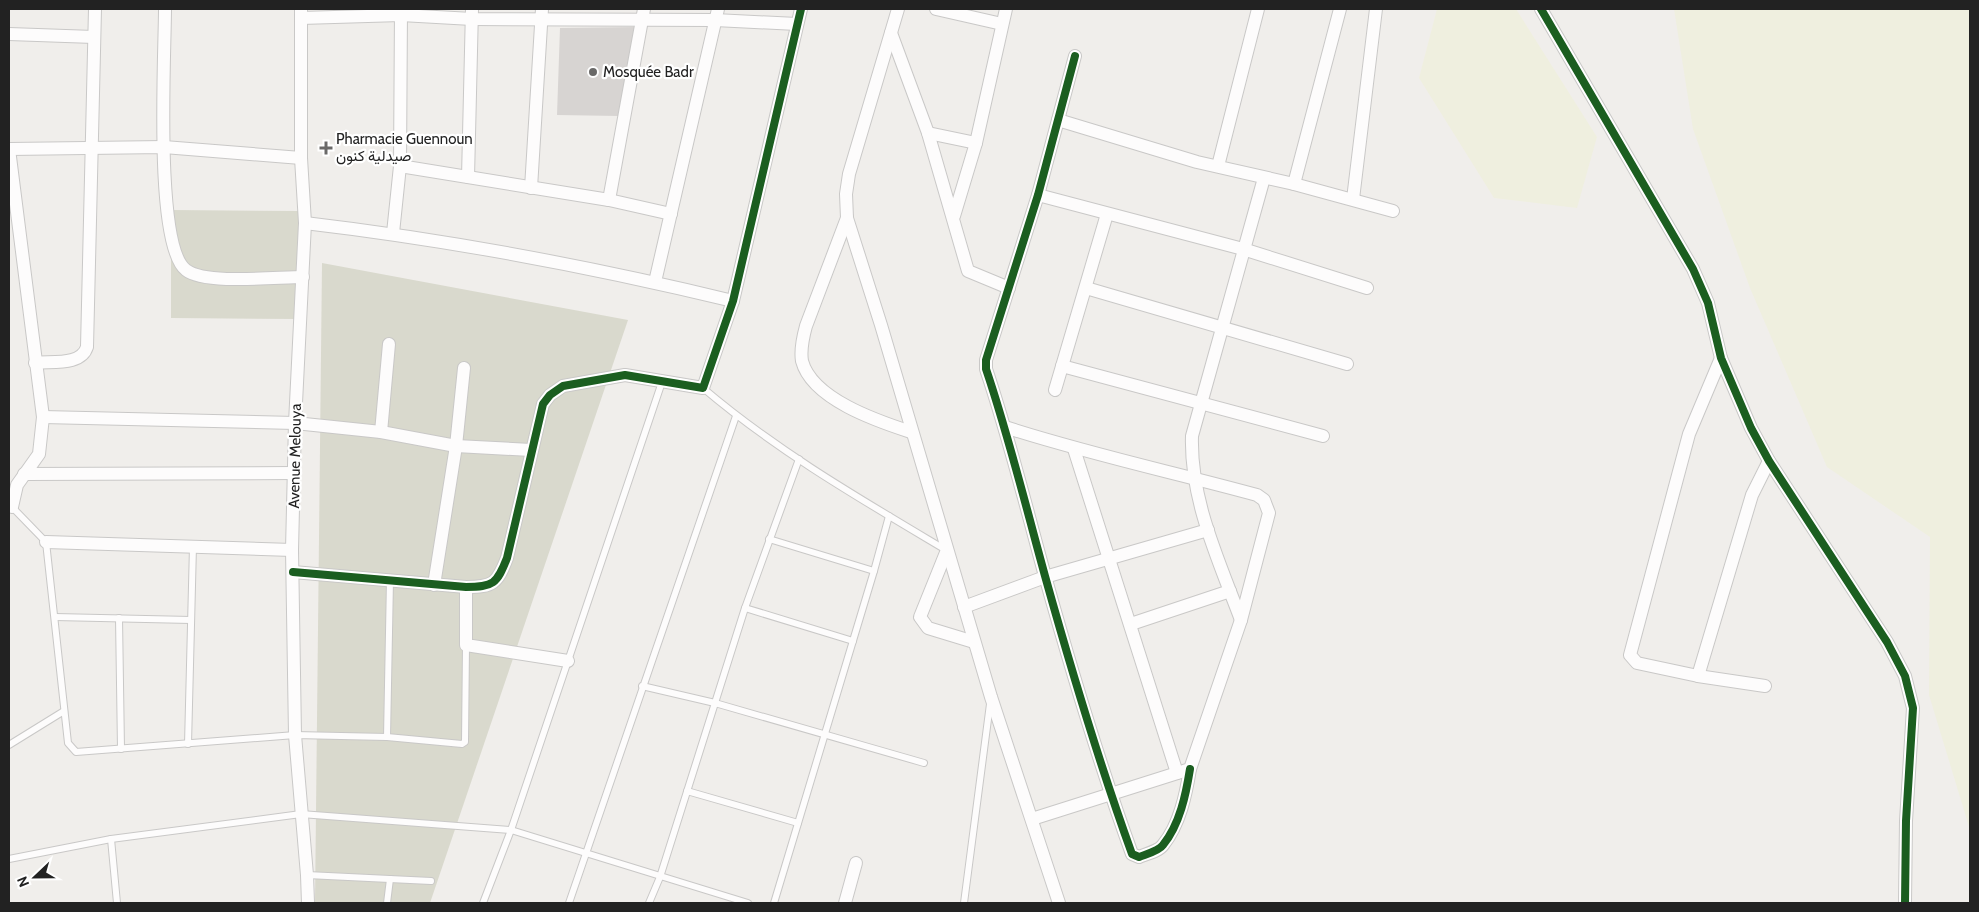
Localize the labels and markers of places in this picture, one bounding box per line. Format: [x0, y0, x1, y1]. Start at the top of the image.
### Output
place label: Mosquée Badr [603, 63, 694, 81]
marker: Mosquée Badr [587, 66, 599, 78]
place label: Pharmacie Guennoun صيدلية كنون [336, 130, 473, 165]
marker: Pharmacie Guennoun صيدلية كنون [320, 142, 332, 154]

